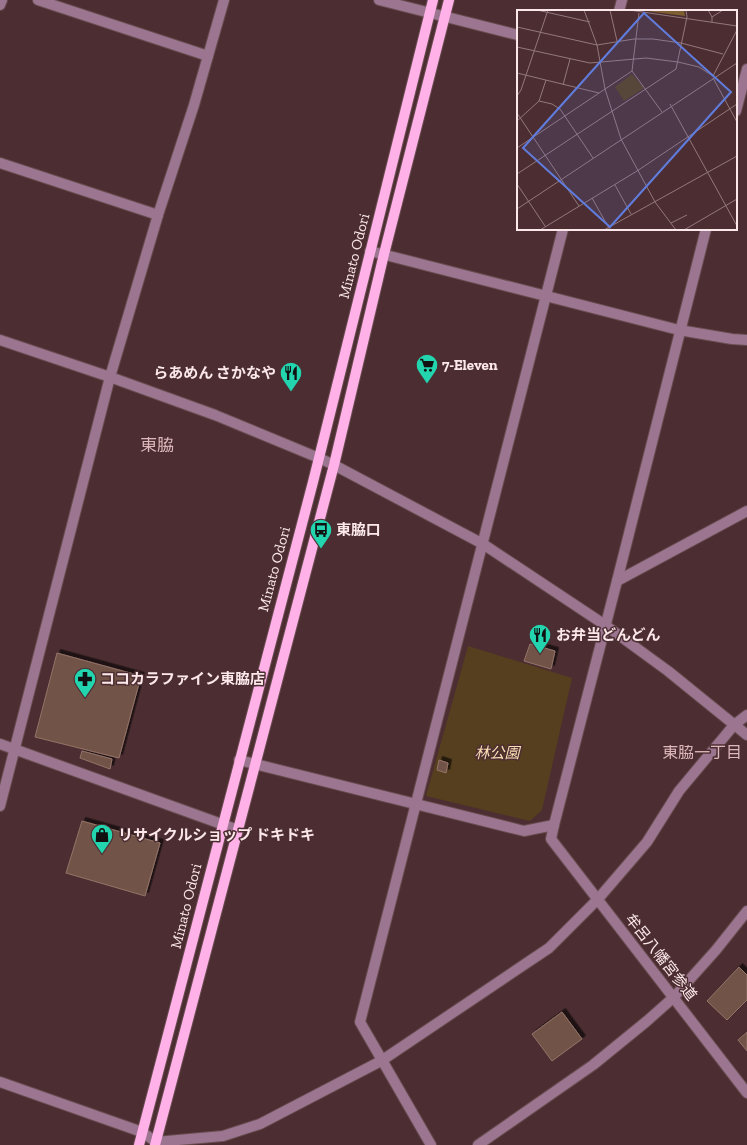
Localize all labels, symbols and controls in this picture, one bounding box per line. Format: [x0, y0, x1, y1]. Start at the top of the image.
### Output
inset map [517, 10, 737, 230]
street label: Minato Odori [335, 211, 373, 301]
supermarket icon: 7-Eleven [414, 352, 440, 385]
place label: 7-Eleven [442, 356, 498, 374]
restaurant icon: らあめん さかなや [278, 360, 304, 393]
place label: らあめん さかなや [153, 364, 276, 382]
district label: 東脇 [140, 435, 174, 455]
bus stop icon: 東脇口 [308, 517, 334, 550]
place label: 東脇口 [336, 521, 381, 539]
street label: Minato Odori [254, 525, 294, 613]
restaurant icon: お弁当どんどん [527, 622, 553, 655]
place label: お弁当どんどん [556, 626, 661, 644]
pharmacy icon: ココカラファイン東脇店 [72, 666, 98, 699]
place label: ココカラファイン東脇店 [100, 670, 265, 688]
district label: 東脇一丁目 [662, 743, 742, 762]
park label: 林公園 [474, 744, 521, 762]
shop icon: リサイクルショップ ドキドキ [89, 822, 115, 855]
place label: リサイクルショップ ドキドキ [118, 826, 315, 844]
street label: Minato Odori [167, 861, 205, 951]
street label: 牟呂八幡宮参道 [622, 910, 700, 1004]

